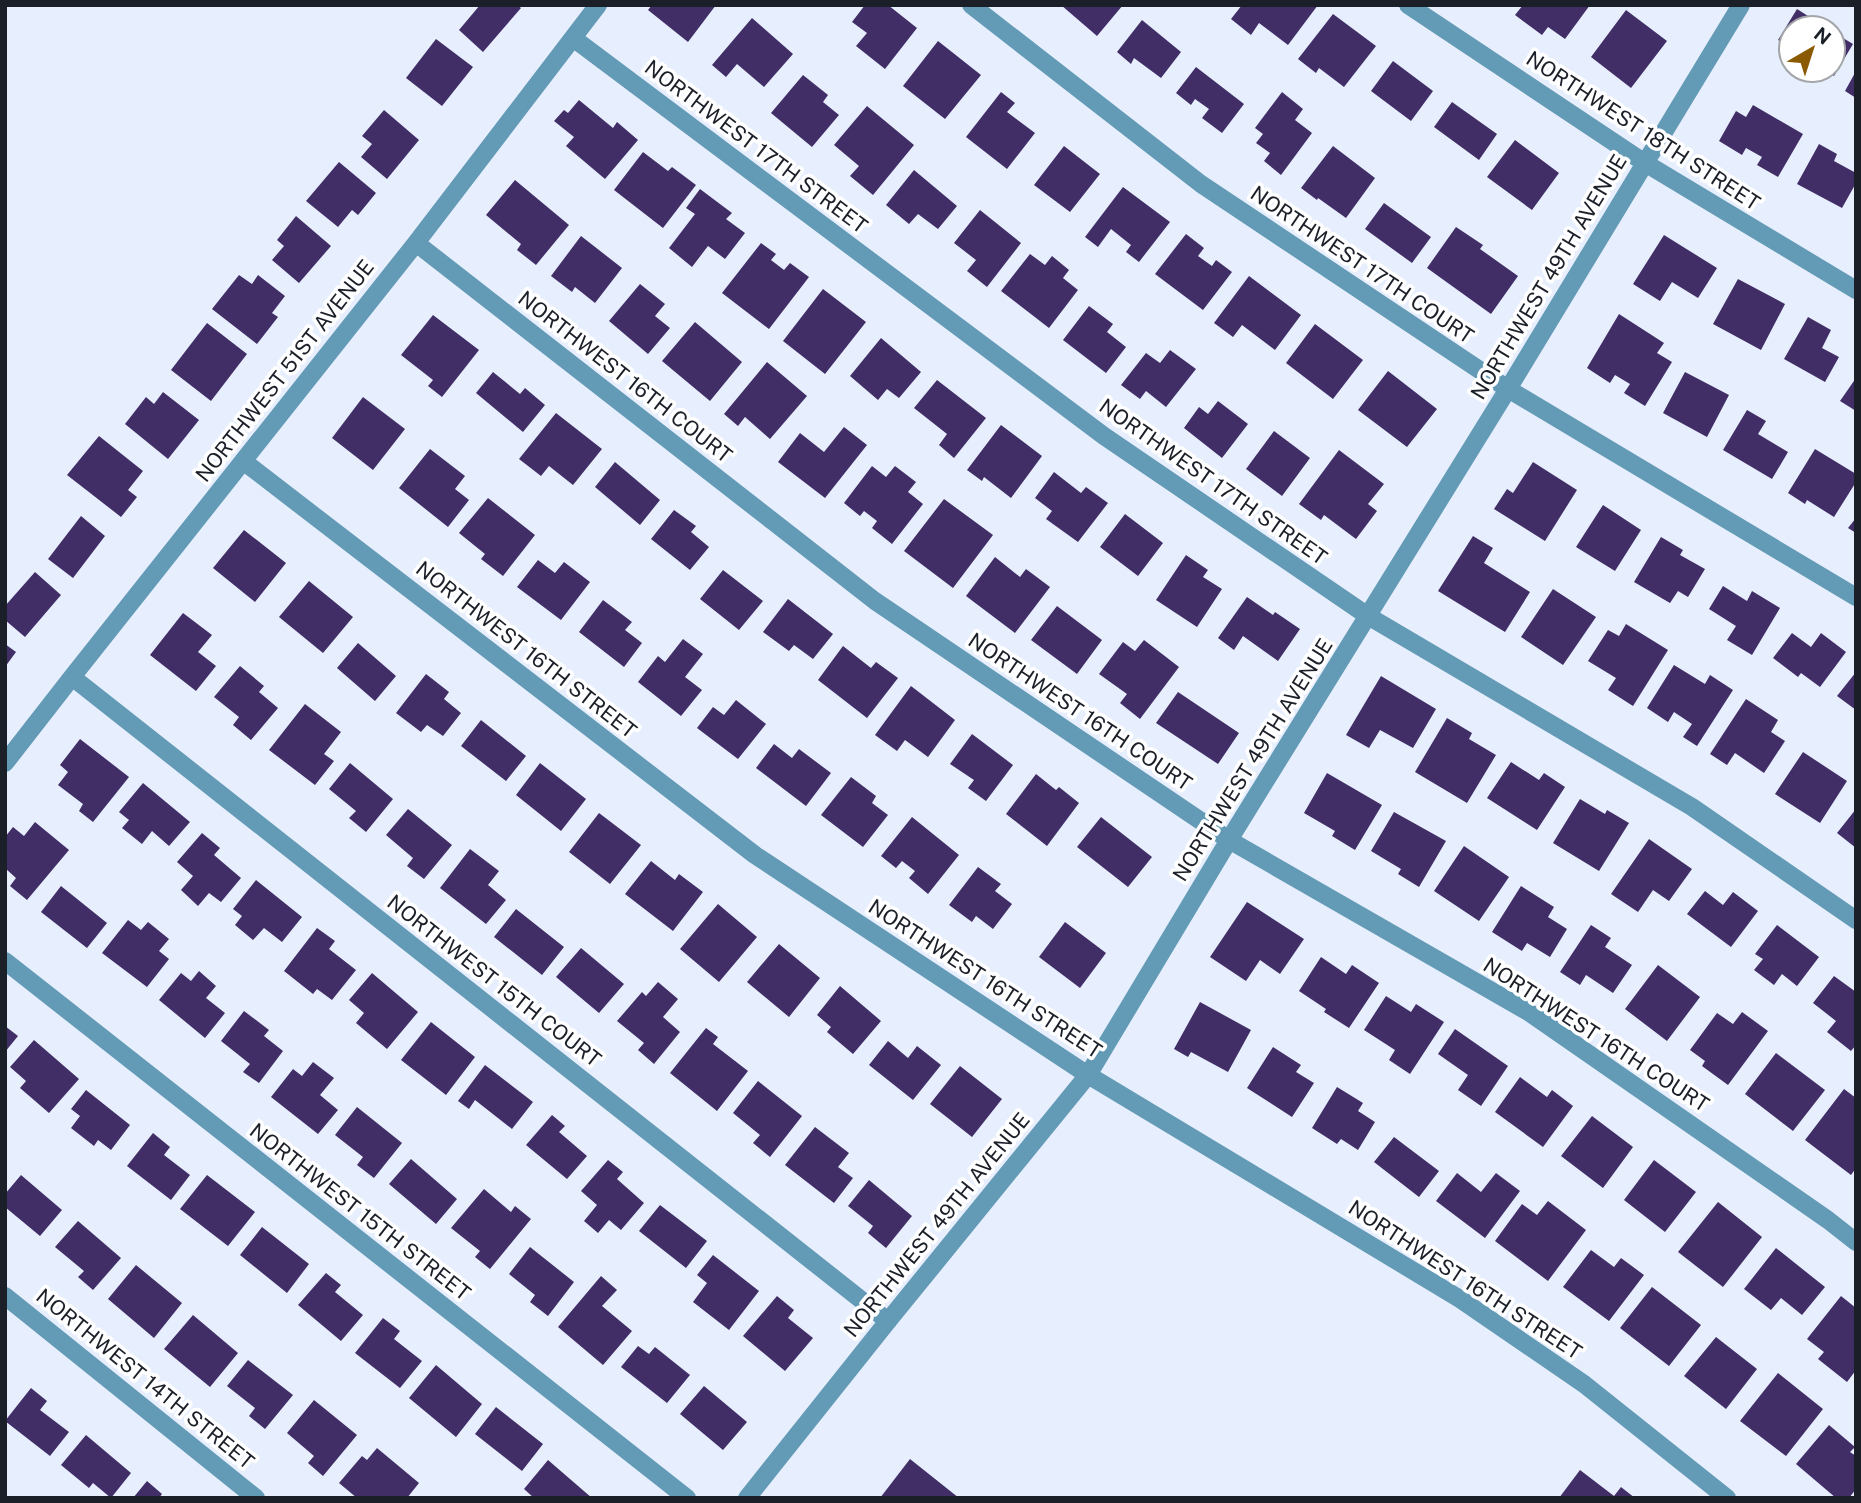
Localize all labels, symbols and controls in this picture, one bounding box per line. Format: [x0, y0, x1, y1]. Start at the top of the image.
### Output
north arrow [1777, 14, 1847, 84]
text: N [1810, 23, 1835, 49]
street label: NORTHWEST 18TH STREET [1522, 46, 1765, 216]
street label: NORTHWEST 17TH STREET [640, 55, 873, 239]
street label: NORTHWEST 49TH AVENUE [1465, 150, 1632, 404]
street label: NORTHWEST 17TH COURT [1246, 180, 1479, 349]
street label: NORTHWEST 51ST AVENUE [190, 255, 379, 487]
street label: NORTHWEST 16TH COURT [514, 285, 737, 468]
street label: NORTHWEST 17TH STREET [1095, 393, 1332, 570]
street label: NORTHWEST 16TH STREET [411, 556, 642, 743]
street label: NORTHWEST 16TH COURT [964, 627, 1197, 796]
street label: NORTHWEST 49TH AVENUE [1167, 634, 1338, 886]
street label: NORTHWEST 15TH COURT [382, 889, 606, 1072]
street label: NORTHWEST 16TH STREET [864, 894, 1107, 1063]
street label: NORTHWEST 16TH COURT [1479, 952, 1714, 1117]
street label: NORTHWEST 49TH AVENUE [838, 1107, 1035, 1342]
street label: NORTHWEST 15TH STREET [245, 1118, 476, 1306]
street label: NORTHWEST 16TH STREET [1344, 1195, 1587, 1364]
street label: NORTHWEST 14TH STREET [31, 1283, 259, 1474]

